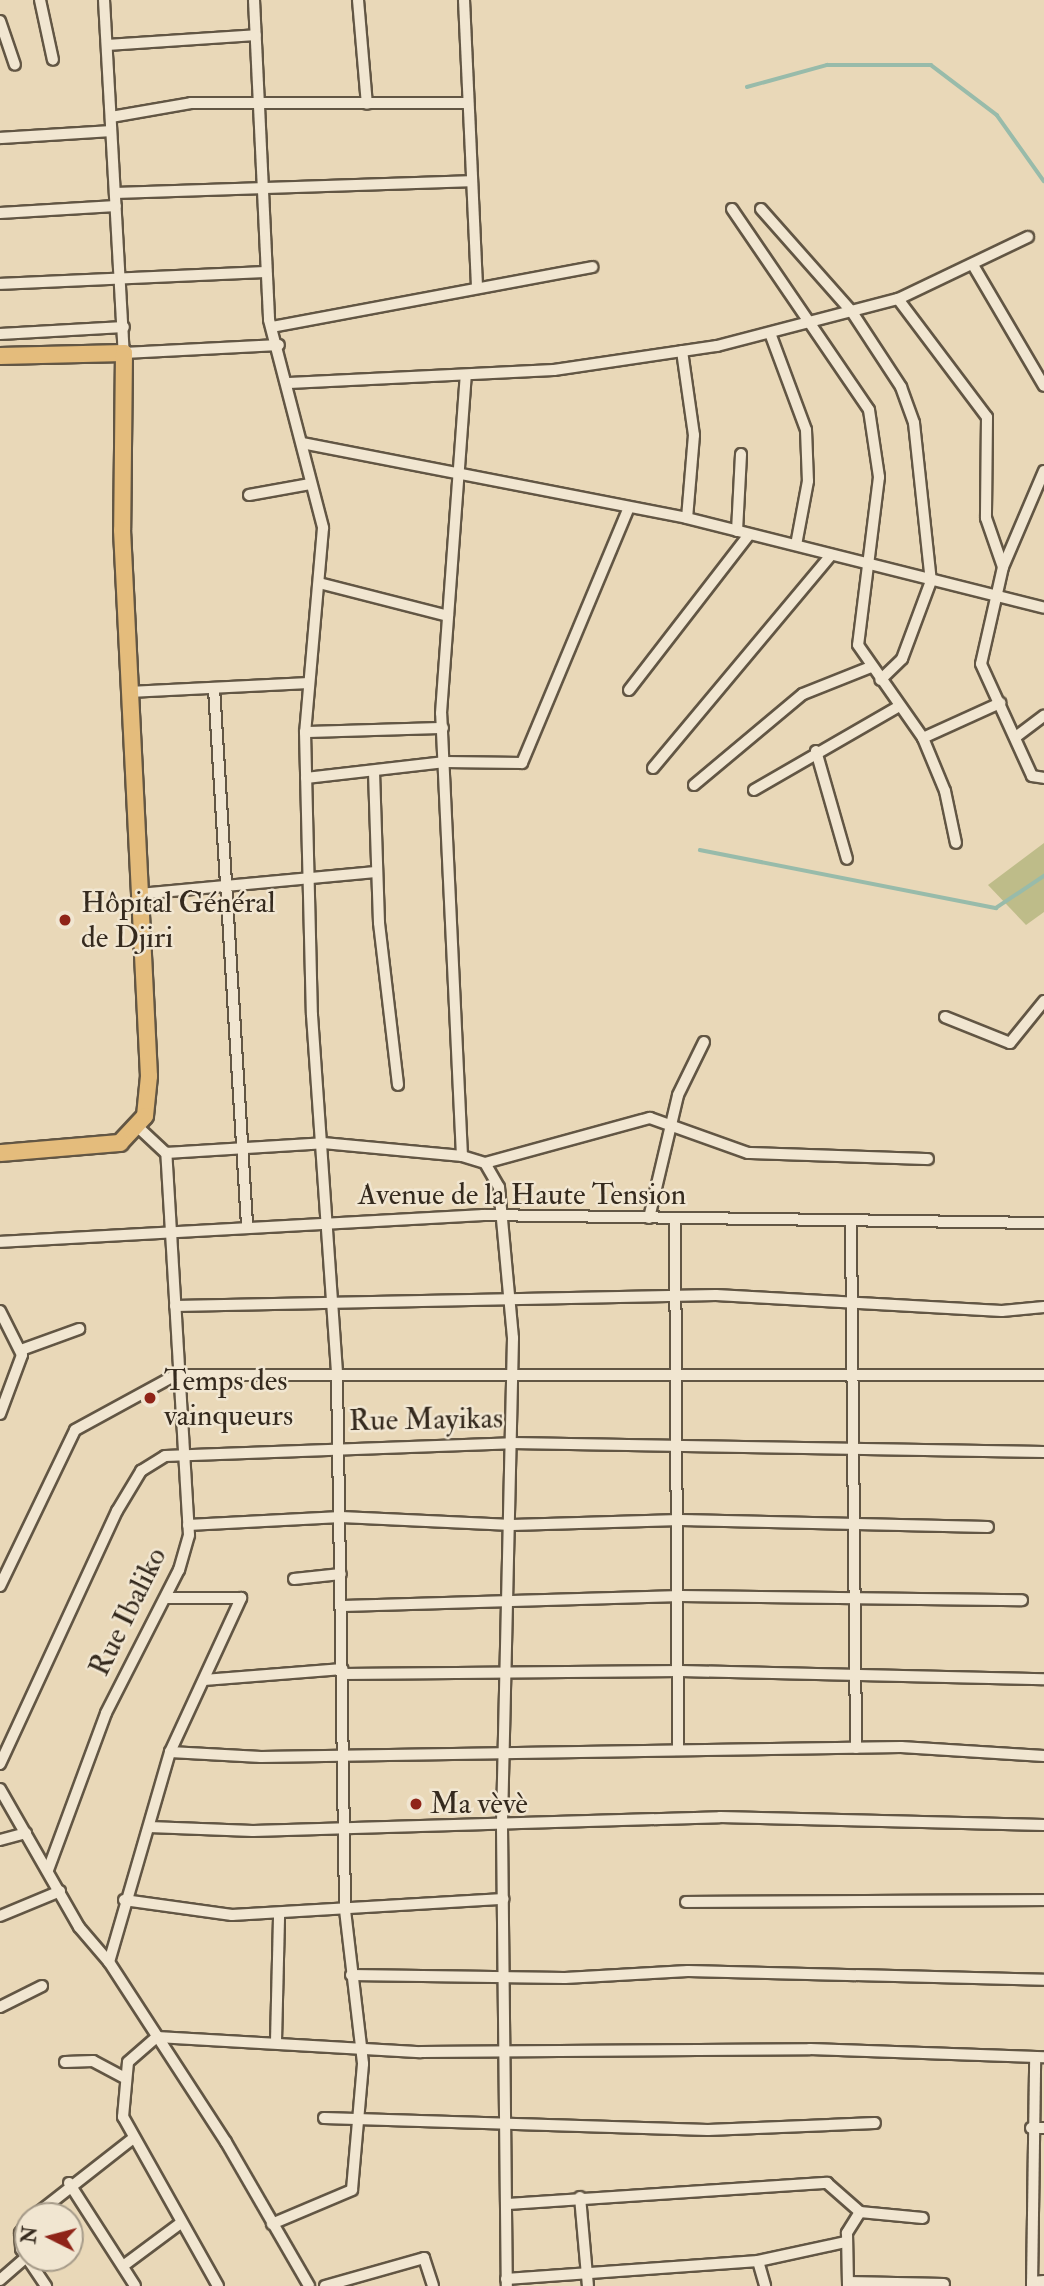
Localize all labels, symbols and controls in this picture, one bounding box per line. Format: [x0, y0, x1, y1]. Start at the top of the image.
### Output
place label: Hôpital Général de Djiri [81, 885, 275, 956]
marker: Hôpital Général de Djiri [55, 910, 75, 930]
street label: Avenue de la Haute Tension [358, 1177, 686, 1213]
place label: Temps des vainqueurs [164, 1363, 293, 1434]
marker: Temps des vainqueurs [142, 1390, 158, 1406]
street label: Rue Mayikas [349, 1401, 503, 1439]
street label: Rue Ibaliko [81, 1542, 175, 1682]
place label: Ma vèvè [430, 1786, 528, 1822]
marker: Ma vèvè [408, 1796, 424, 1812]
north arrow [14, 2202, 84, 2272]
text: N [17, 2225, 43, 2245]

